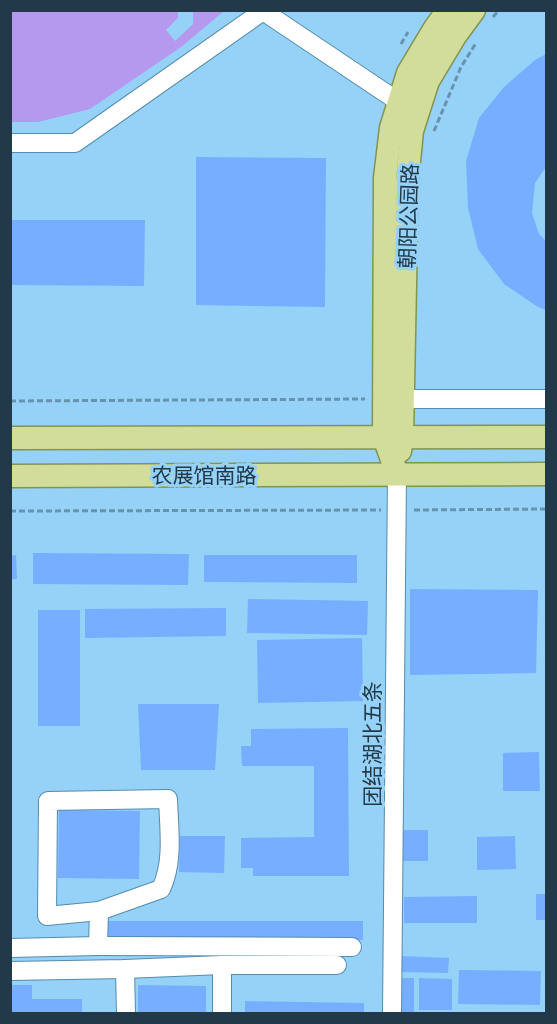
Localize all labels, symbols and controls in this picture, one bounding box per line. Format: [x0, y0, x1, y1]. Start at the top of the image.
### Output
street label: 朝阳公园路 [392, 163, 424, 269]
street label: 农展馆南路 [152, 461, 257, 489]
street label: 团结湖北五条 [358, 681, 386, 807]

